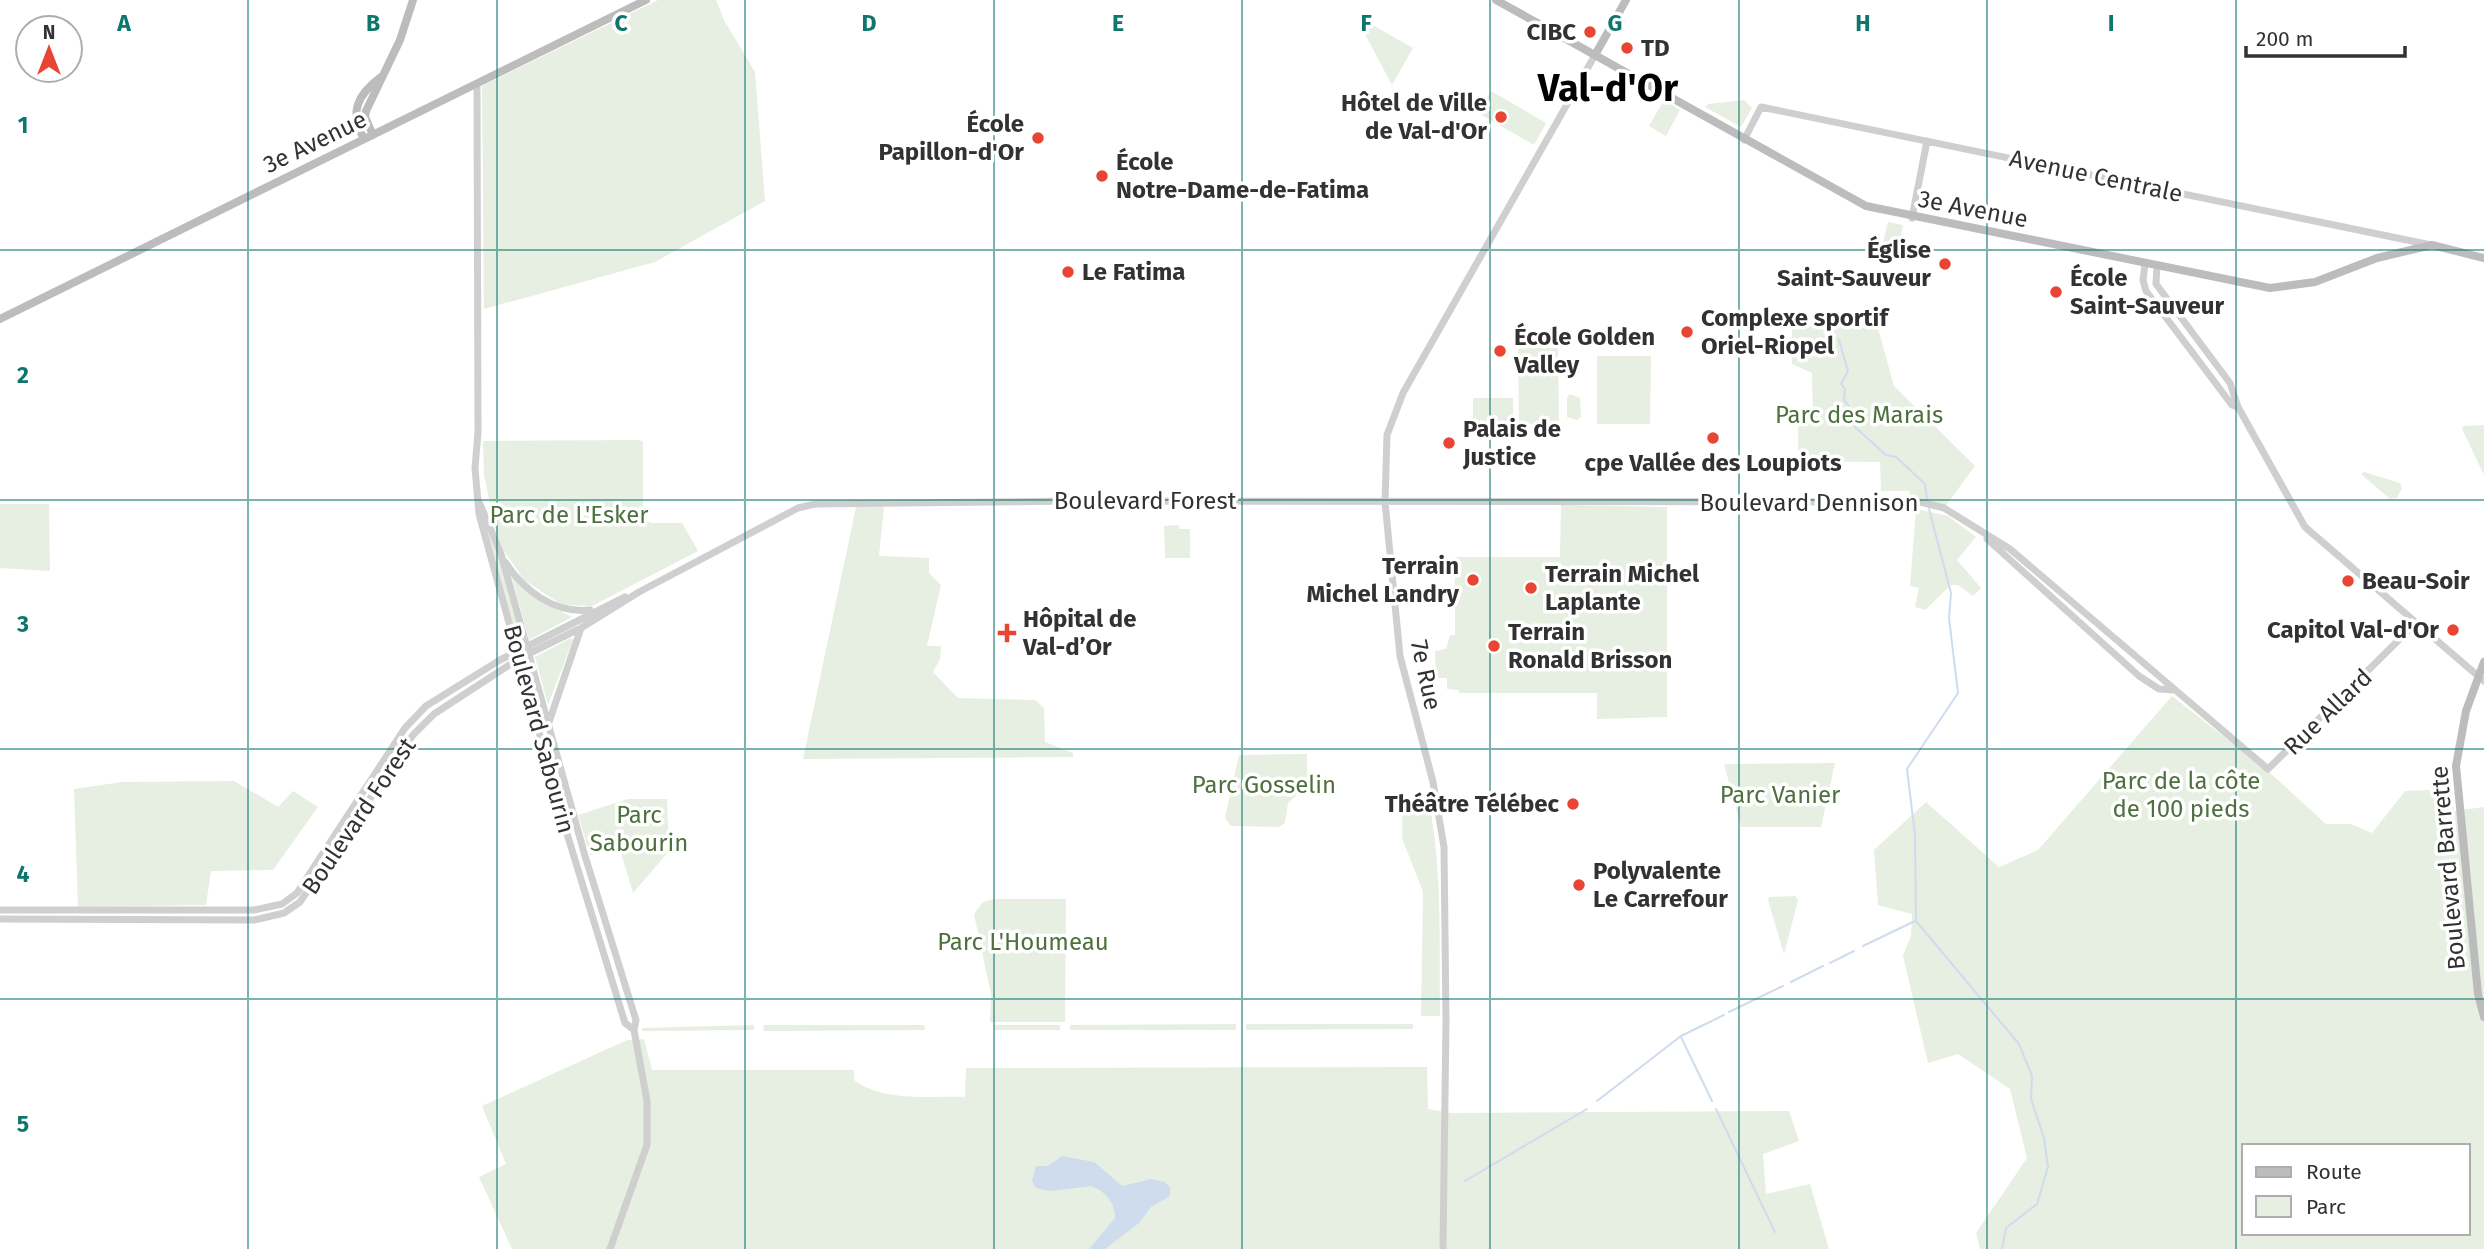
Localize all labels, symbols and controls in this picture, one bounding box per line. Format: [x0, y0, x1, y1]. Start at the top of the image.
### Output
text: A [116, 9, 131, 37]
text: B [366, 9, 380, 37]
text: C [614, 9, 628, 37]
text: D [862, 9, 877, 37]
text: E [1112, 9, 1124, 37]
text: F [1360, 9, 1372, 37]
text: G [1608, 9, 1622, 37]
text: H [1855, 9, 1871, 37]
text: I [2108, 9, 2114, 37]
north arrow [14, 14, 84, 84]
scale bar [2246, 14, 2405, 58]
place label: CIBC [1527, 18, 1576, 46]
text: N [43, 21, 55, 44]
marker: CIBC [1582, 24, 1598, 40]
text: 200 m [2256, 26, 2313, 52]
place label: TD [1641, 34, 1670, 62]
marker: TD [1619, 40, 1635, 56]
district label: Val-d'Or [1537, 65, 1679, 111]
place label: Hôtel de Ville de Val-d'Or [1341, 89, 1487, 145]
street label: 3e Avenue [259, 105, 371, 179]
place label: École Papillon-d'Or [879, 109, 1024, 166]
marker: Hôtel de Ville de Val-d'Or [1493, 109, 1509, 125]
text: 1 [18, 111, 28, 139]
marker: École Papillon-d'Or [1030, 130, 1046, 146]
street label: Avenue Centrale [2007, 144, 2185, 208]
place label: École Notre-Dame-de-Fatima [1116, 147, 1369, 204]
marker: École Notre-Dame-de-Fatima [1094, 168, 1110, 184]
street label: 3e Avenue [1916, 185, 2030, 233]
place label: Église Saint-Sauveur [1777, 235, 1931, 292]
marker: Église Saint-Sauveur [1937, 256, 1953, 272]
place label: Le Fatima [1082, 258, 1186, 286]
place label: École Saint-Sauveur [2070, 263, 2224, 320]
marker: Le Fatima [1060, 264, 1076, 280]
marker: École Saint-Sauveur [2048, 284, 2064, 300]
place label: Complexe sportif Oriel-Riopel [1701, 304, 1890, 360]
place label: École Golden Valley [1513, 322, 1655, 379]
marker: Complexe sportif Oriel-Riopel [1679, 324, 1695, 340]
marker: École Golden Valley [1492, 343, 1508, 359]
text: 2 [17, 361, 29, 389]
park label: Parc des Marais [1775, 401, 1943, 429]
place label: Palais de Justice [1462, 415, 1561, 471]
marker: cpe Vallée des Loupiots [1705, 430, 1721, 446]
marker: Palais de Justice [1441, 435, 1457, 451]
place label: cpe Vallée des Loupiots [1584, 449, 1842, 477]
street label: Boulevard Forest [1054, 487, 1237, 515]
street label: Boulevard Dennison [1700, 489, 1918, 517]
park label: Parc de L'Esker [490, 501, 649, 529]
place label: Terrain Michel Landry [1306, 552, 1460, 608]
place label: Terrain Michel Laplante [1545, 560, 1700, 616]
place label: Beau-Soir [2362, 567, 2470, 595]
marker: Terrain Michel Landry [1465, 572, 1481, 588]
marker: Beau-Soir [2340, 573, 2356, 589]
marker: Terrain Michel Laplante [1523, 580, 1539, 596]
place label: Hôpital de Val-d’Or [1022, 605, 1136, 661]
text: 3 [16, 610, 29, 638]
place label: Capitol Val-d'Or [2267, 616, 2439, 644]
place label: Terrain Ronald Brisson [1508, 618, 1672, 674]
street label: Boulevard Sabourin [498, 622, 580, 836]
marker: Capitol Val-d'Or [2445, 622, 2461, 638]
marker: Hôpital de Val-d’Or [997, 623, 1017, 643]
street label: 7e Rue [1405, 637, 1447, 713]
marker: Terrain Ronald Brisson [1486, 638, 1502, 654]
street label: Rue Allard [2278, 663, 2378, 761]
street label: Boulevard Forest [296, 732, 422, 900]
street label: Boulevard Barrette [2425, 765, 2471, 971]
park label: Parc de la côte de 100 pieds [2102, 767, 2260, 823]
park label: Parc Gosselin [1192, 771, 1336, 799]
park label: Parc Vanier [1720, 781, 1841, 809]
place label: Théâtre Télébec [1385, 790, 1559, 818]
marker: Théâtre Télébec [1565, 796, 1581, 812]
park label: Parc Sabourin [590, 801, 688, 857]
place label: Polyvalente Le Carrefour [1593, 857, 1728, 913]
text: 4 [17, 860, 30, 888]
marker: Polyvalente Le Carrefour [1571, 877, 1587, 893]
park label: Parc L'Houmeau [937, 928, 1109, 956]
text: 5 [17, 1110, 29, 1138]
legend [2242, 1144, 2470, 1235]
text: Route [2306, 1159, 2362, 1185]
text: Parc [2306, 1194, 2346, 1220]

